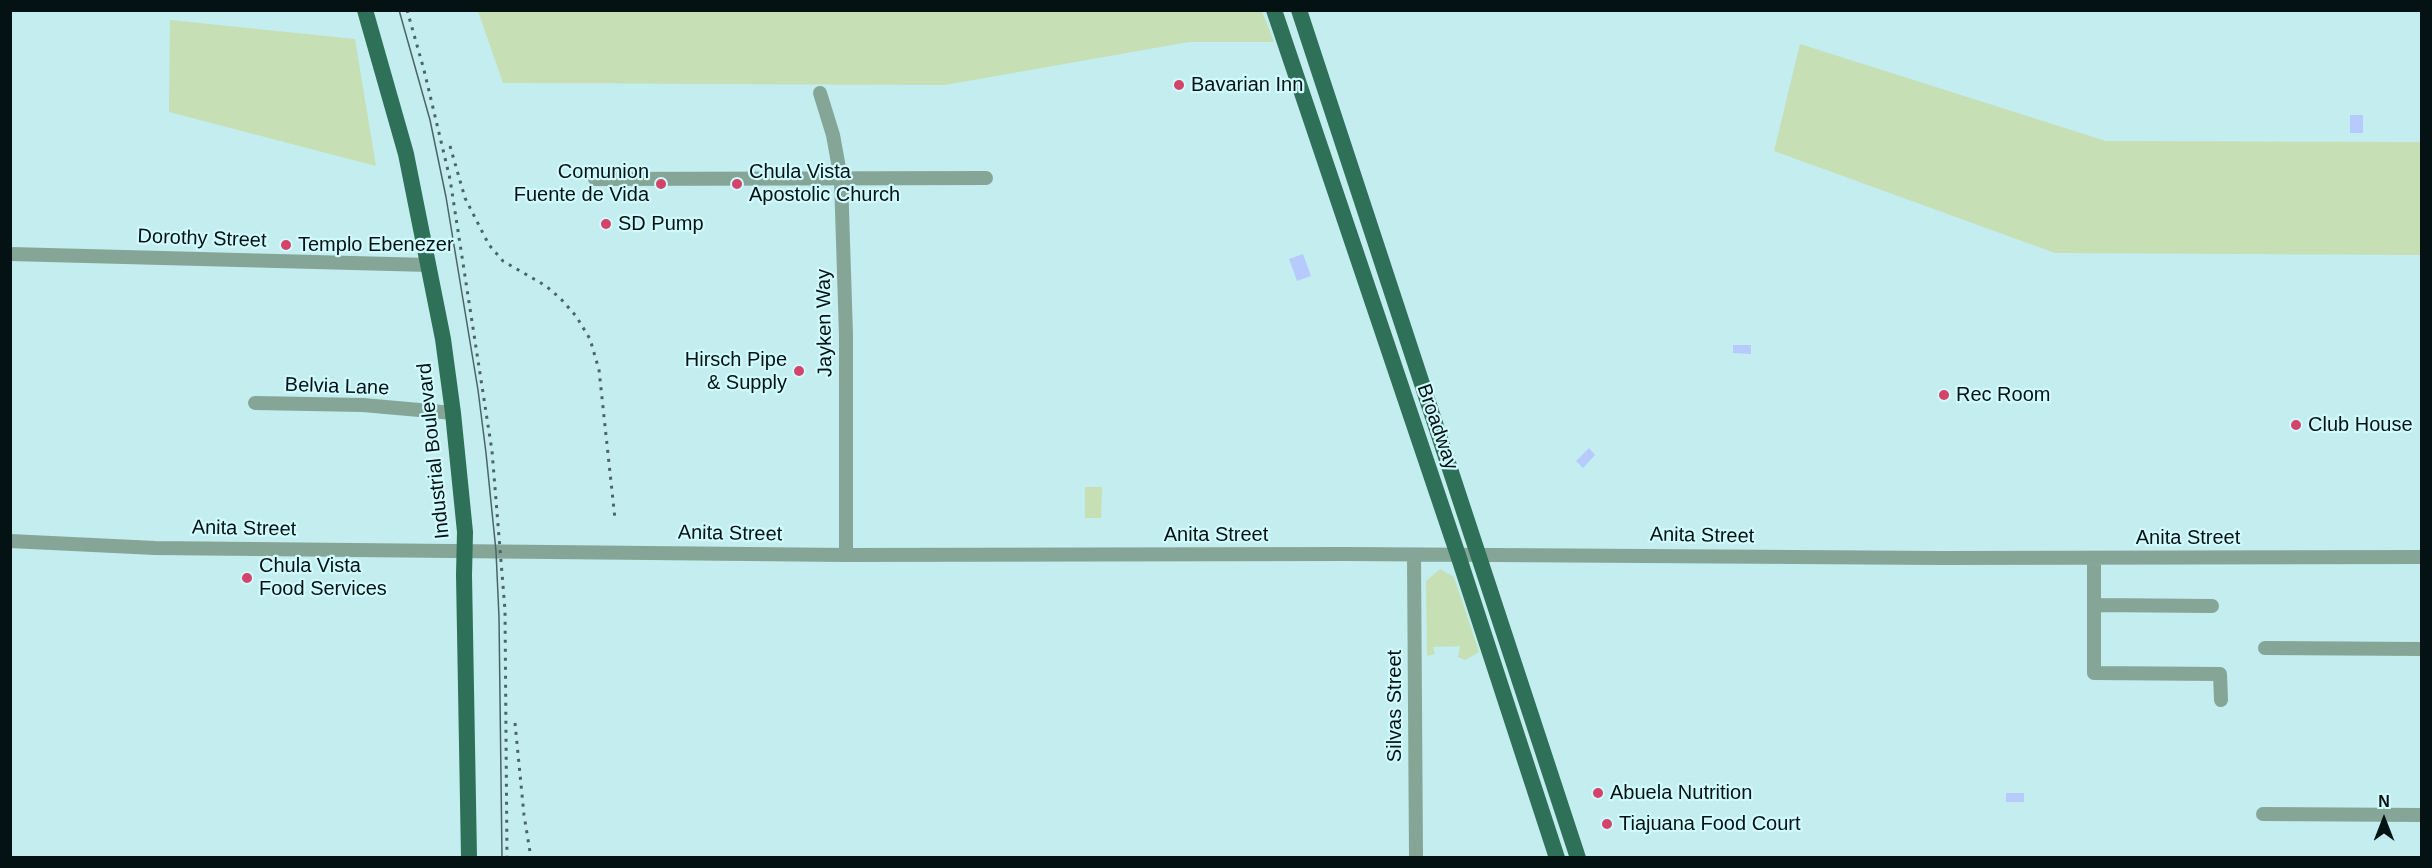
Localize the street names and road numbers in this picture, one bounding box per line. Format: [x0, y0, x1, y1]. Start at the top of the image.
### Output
street label: Dorothy Street [137, 225, 267, 253]
street label: Jayken Way [812, 269, 838, 377]
street label: Industrial Boulevard [413, 362, 455, 540]
street label: Belvia Lane [284, 373, 390, 401]
street label: Broadway [1411, 381, 1463, 473]
street label: Anita Street [192, 516, 296, 542]
street label: Anita Street [678, 521, 782, 547]
street label: Anita Street [1164, 523, 1268, 547]
street label: Anita Street [1650, 523, 1754, 549]
street label: Anita Street [2136, 526, 2240, 550]
street label: Silvas Street [1383, 650, 1407, 762]

